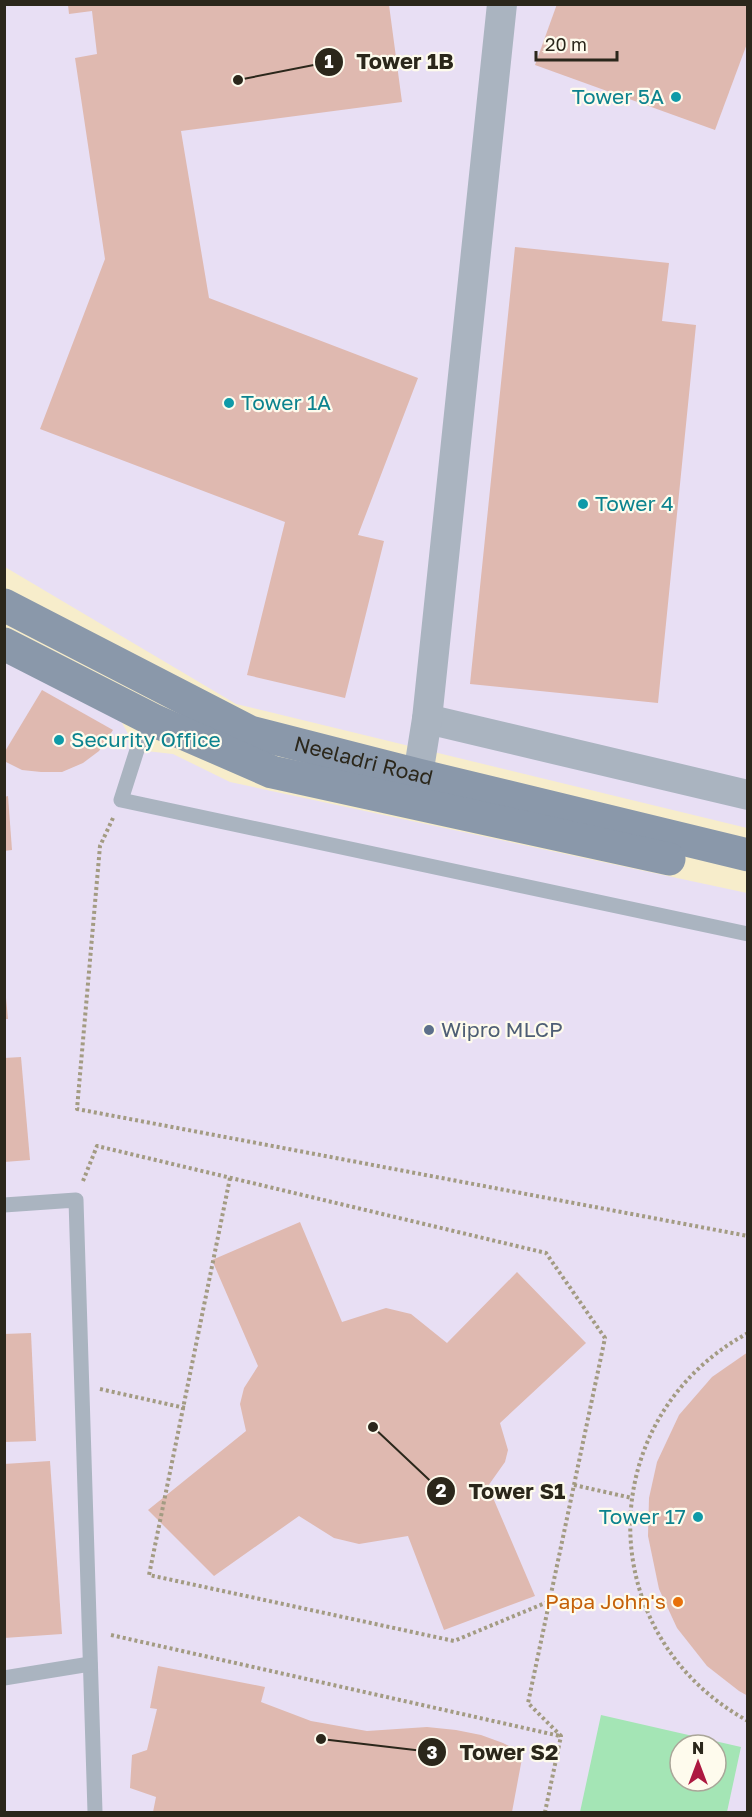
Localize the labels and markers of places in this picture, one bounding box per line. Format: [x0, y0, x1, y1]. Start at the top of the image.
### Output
callout: Tower 1B [314, 42, 466, 82]
place label: Tower 5A [572, 83, 664, 109]
marker: Tower 5A [669, 90, 683, 104]
place label: Tower 1A [241, 389, 331, 415]
marker: Tower 1A [222, 396, 236, 410]
place label: Tower 4 [595, 490, 674, 516]
marker: Tower 4 [576, 497, 590, 511]
place label: Security Office [71, 726, 221, 752]
marker: Security Office [52, 733, 66, 747]
place label: Wipro MLCP [441, 1016, 563, 1042]
marker: Wipro MLCP [422, 1023, 436, 1037]
callout: Tower S1 [426, 1471, 577, 1511]
place label: Tower 17 [599, 1503, 686, 1529]
marker: Tower 17 [691, 1510, 705, 1524]
place label: Papa John's [545, 1588, 666, 1614]
marker: Papa John's [671, 1595, 685, 1609]
callout: Tower S2 [417, 1732, 570, 1772]

